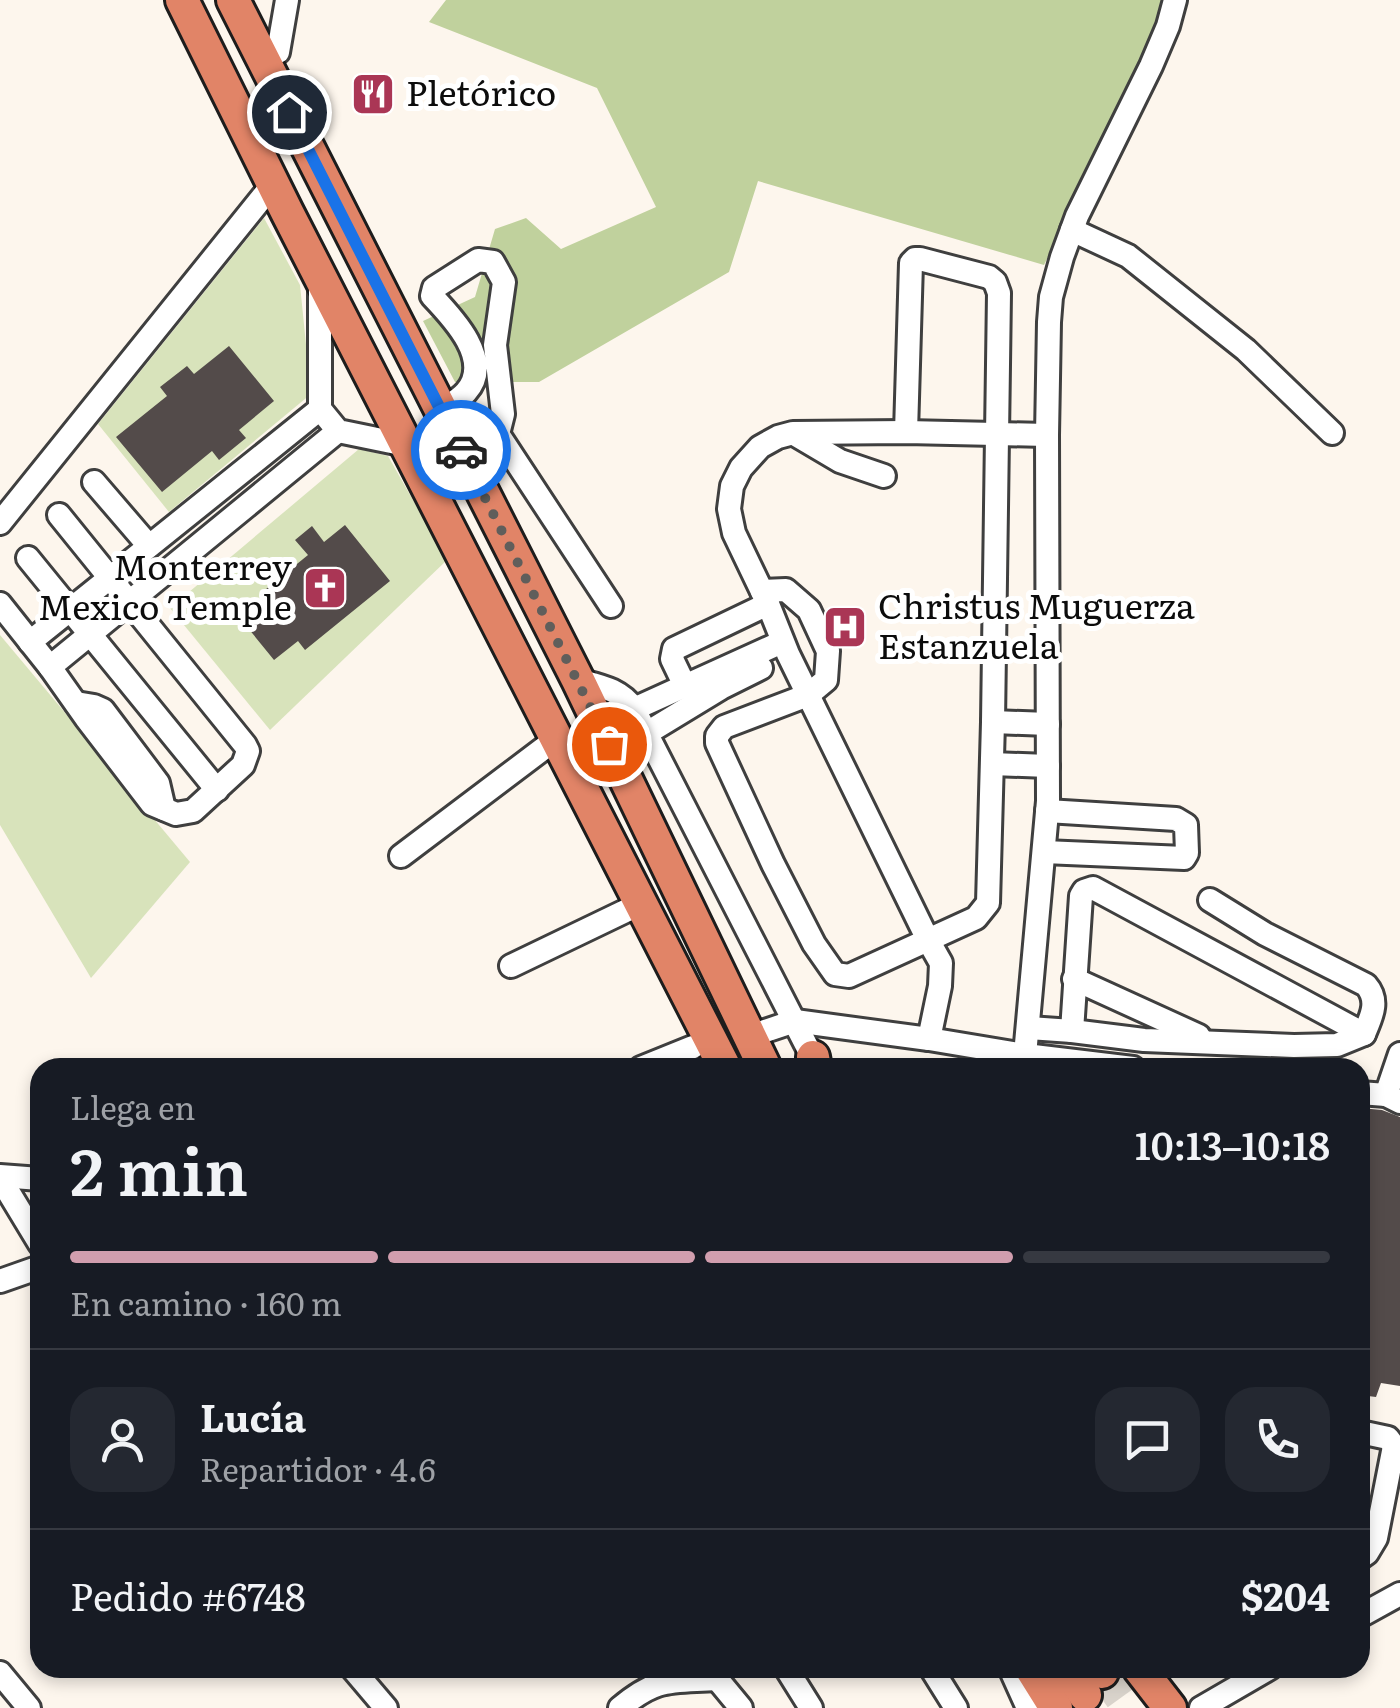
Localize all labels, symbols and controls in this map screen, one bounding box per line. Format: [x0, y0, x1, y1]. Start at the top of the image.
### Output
place label: Pletórico [406, 65, 556, 117]
pin [247, 70, 332, 155]
restaurant icon: Pletórico [350, 71, 396, 117]
icon: home [262, 85, 317, 140]
courier [411, 400, 511, 500]
icon: car [434, 423, 489, 478]
place label: Monterrey Mexico Temple [38, 539, 293, 631]
church icon: Monterrey Mexico Temple [302, 565, 348, 611]
place label: Christus Muguerza Estanzuela [878, 578, 1195, 670]
hospital icon: Christus Muguerza Estanzuela [822, 604, 868, 650]
pin [567, 702, 652, 787]
icon: bag [582, 717, 637, 772]
text: Llega en [70, 1082, 195, 1130]
text: 10:13–10:18 [1135, 1115, 1330, 1172]
text: 2 min [70, 1119, 248, 1216]
text: En camino · 160 m [70, 1278, 342, 1326]
button: person [70, 1387, 175, 1492]
text: Lucía [200, 1387, 306, 1444]
button: chat [1095, 1387, 1200, 1492]
button: phone [1225, 1387, 1330, 1492]
text: Repartidor · 4.6 [200, 1444, 436, 1492]
text: Pedido #6748 [70, 1566, 306, 1623]
text: $204 [1241, 1566, 1330, 1623]

